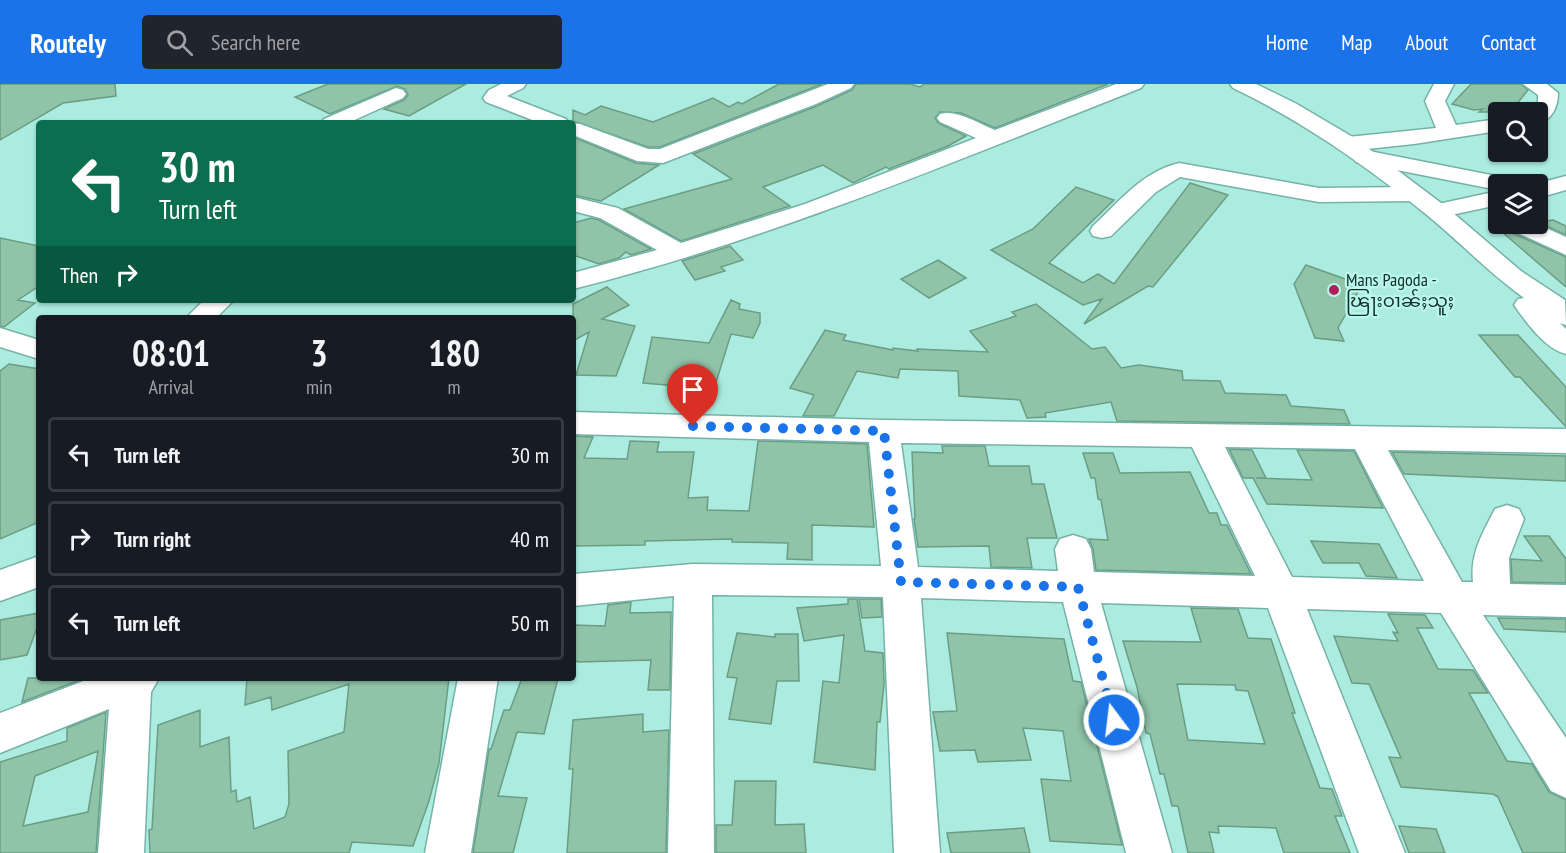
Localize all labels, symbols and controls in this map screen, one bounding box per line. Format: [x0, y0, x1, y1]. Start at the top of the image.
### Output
search box [142, 15, 562, 69]
text: Routely [30, 24, 106, 61]
icon: search [163, 26, 196, 59]
text: Search here [211, 28, 300, 56]
text: Home [1266, 29, 1308, 56]
text: Map [1341, 29, 1372, 56]
text: About [1405, 29, 1448, 56]
text: Contact [1481, 29, 1536, 56]
map controls [1488, 102, 1548, 234]
button: search [1488, 102, 1548, 162]
text: 30 m [159, 139, 236, 194]
icon: left [60, 144, 138, 222]
button: layers [1488, 174, 1548, 234]
text: Turn left [159, 192, 237, 226]
icon: right [110, 258, 143, 291]
text: Then [60, 261, 98, 289]
place label: Mans Pagoda - ၽြႃးဝၢၼ်ႈသူႈ [1346, 268, 1454, 316]
marker: Mans Pagoda - ၽြႃးဝၢၼ်ႈသူႈ [1327, 283, 1341, 297]
text: 08:01 [132, 329, 210, 376]
text: 3 [310, 329, 328, 376]
text: 180 [428, 329, 480, 376]
pin [667, 364, 718, 426]
icon: arrive [676, 373, 709, 406]
text: Arrival [148, 374, 194, 400]
text: min [306, 374, 332, 400]
text: m [448, 374, 461, 400]
icon: left [63, 438, 96, 471]
text: Turn left [114, 441, 180, 469]
text: 30 m [510, 441, 549, 469]
icon: right [63, 522, 96, 555]
text: Turn right [114, 525, 191, 553]
text: 40 m [510, 525, 549, 553]
icon: left [63, 606, 96, 639]
text: Turn left [114, 609, 180, 637]
text: 50 m [510, 609, 549, 637]
position arrow [1082, 688, 1146, 752]

